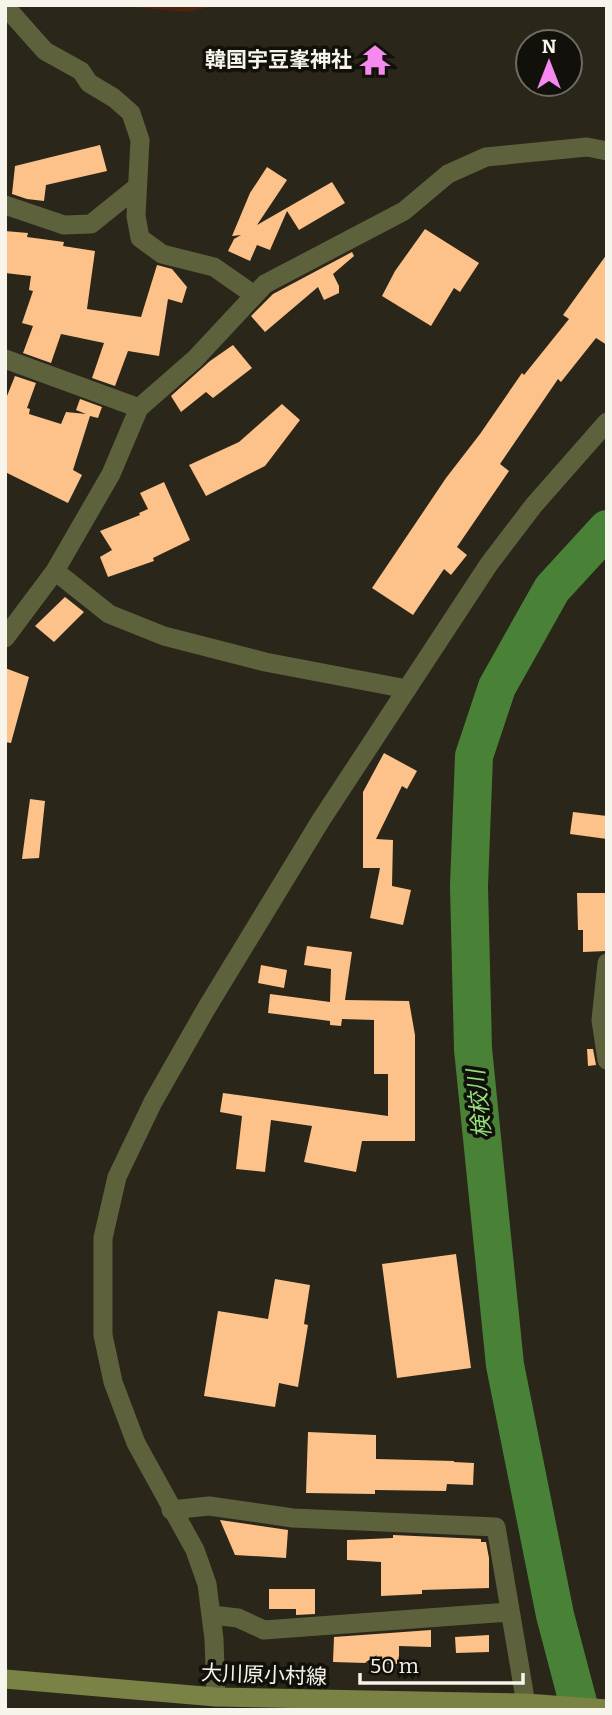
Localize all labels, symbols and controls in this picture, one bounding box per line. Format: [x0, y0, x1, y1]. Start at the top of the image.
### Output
north arrow [514, 28, 584, 98]
text: N [542, 35, 557, 58]
temple icon: 韓国宇豆峯神社 [358, 43, 392, 77]
place label: 韓国宇豆峯神社 [205, 47, 352, 73]
water label: 検校川 [461, 1065, 497, 1140]
scale bar [360, 1642, 523, 1686]
text: 50 m [370, 1653, 419, 1679]
street label: 大川原小村線 [201, 1660, 327, 1690]

